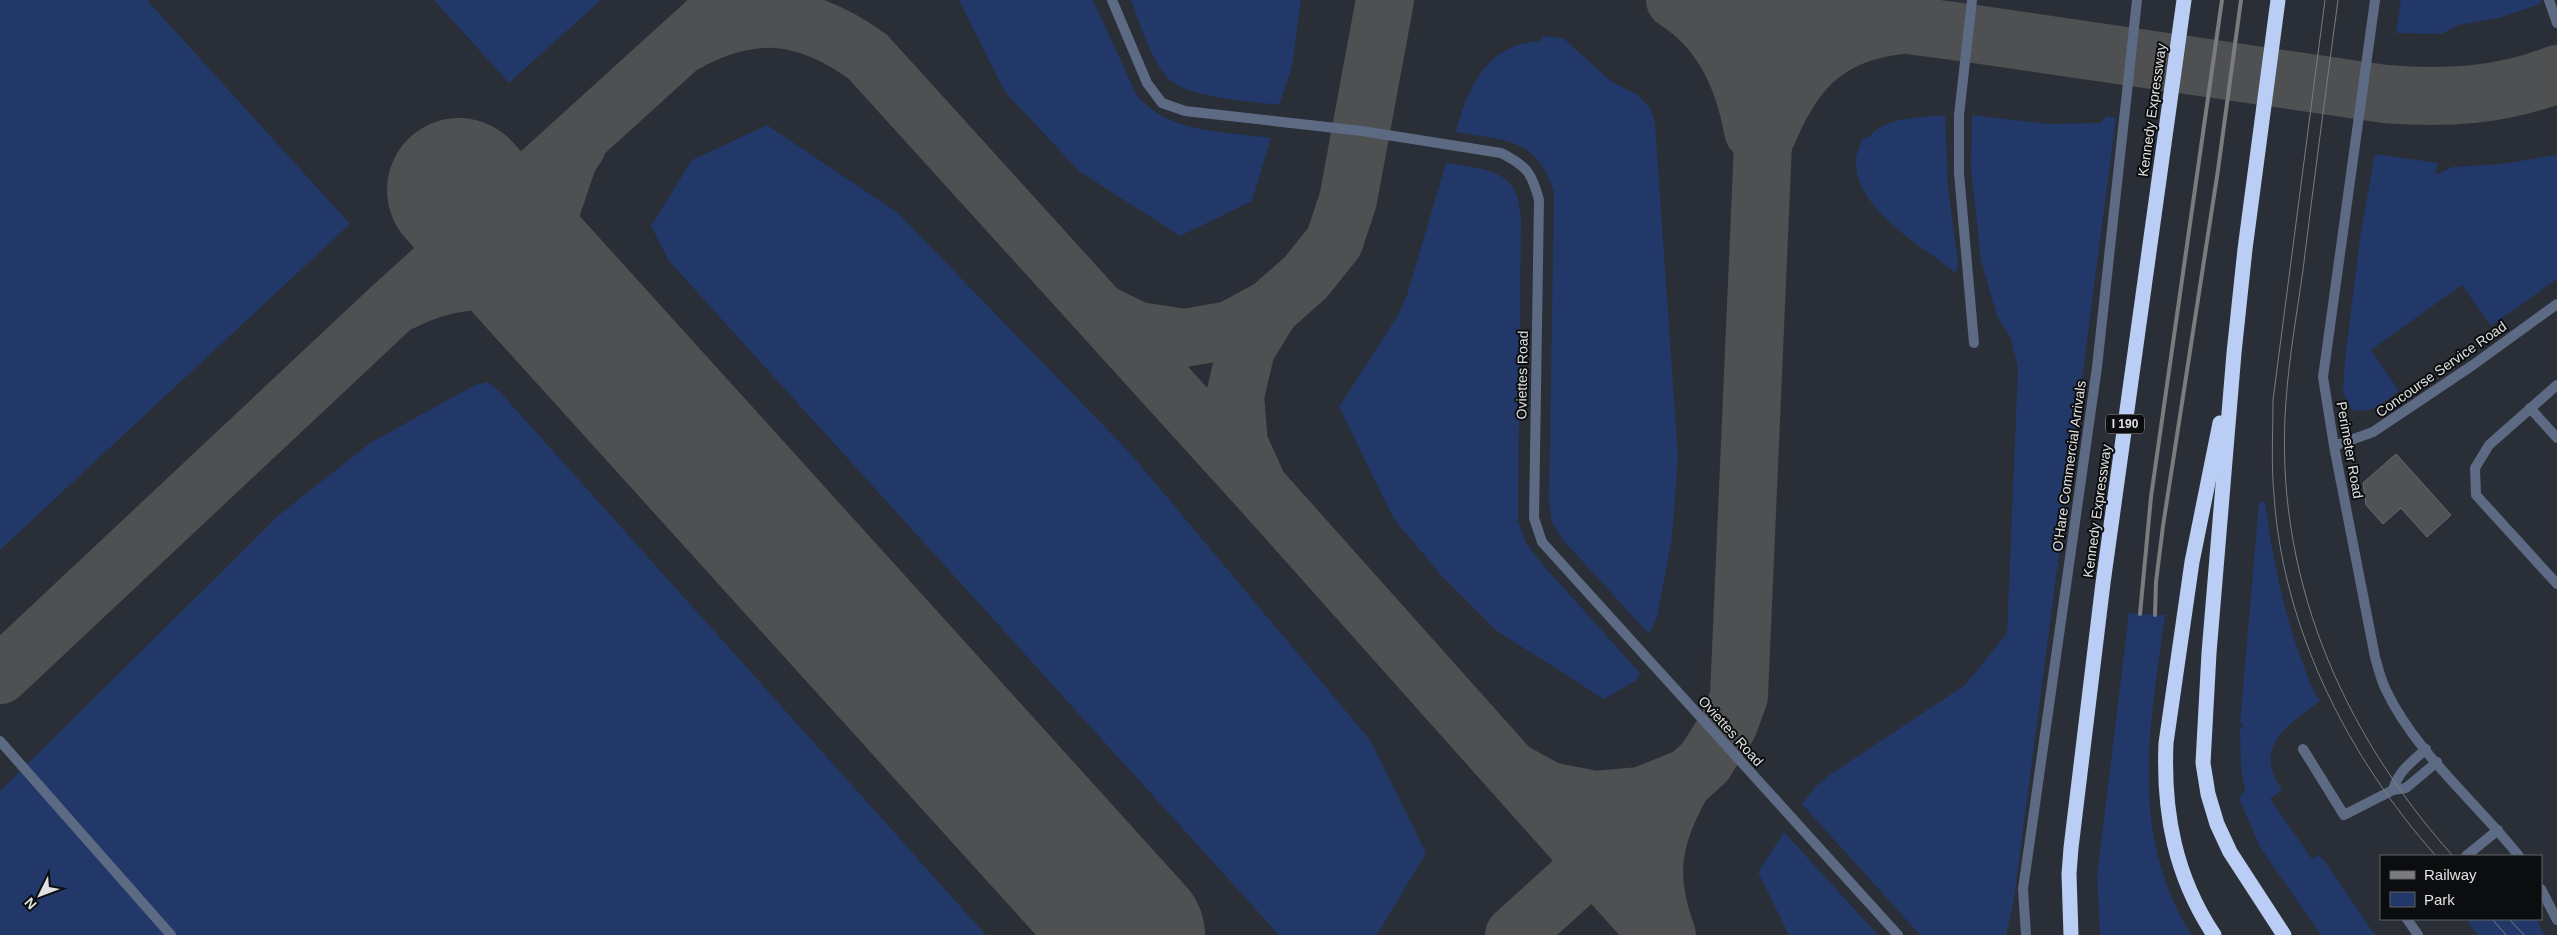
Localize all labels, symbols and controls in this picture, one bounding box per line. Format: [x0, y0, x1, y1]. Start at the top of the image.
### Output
street label: Kennedy Expressway [2135, 42, 2169, 178]
street label: Concourse Service Road [2373, 318, 2509, 420]
street label: Oviettes Road [1513, 331, 1531, 419]
street label: O'Hare Commercial Arrivals [2049, 380, 2089, 552]
street label: Perimeter Road [2334, 400, 2366, 500]
road number: I 190 [2106, 414, 2144, 434]
street label: Kennedy Expressway [2080, 443, 2114, 579]
street label: Oviettes Road [1695, 693, 1767, 769]
legend [2380, 855, 2542, 920]
text: Railway [2424, 866, 2477, 883]
north arrow [15, 870, 65, 920]
text: Park [2424, 891, 2455, 908]
text: N [21, 895, 40, 913]

